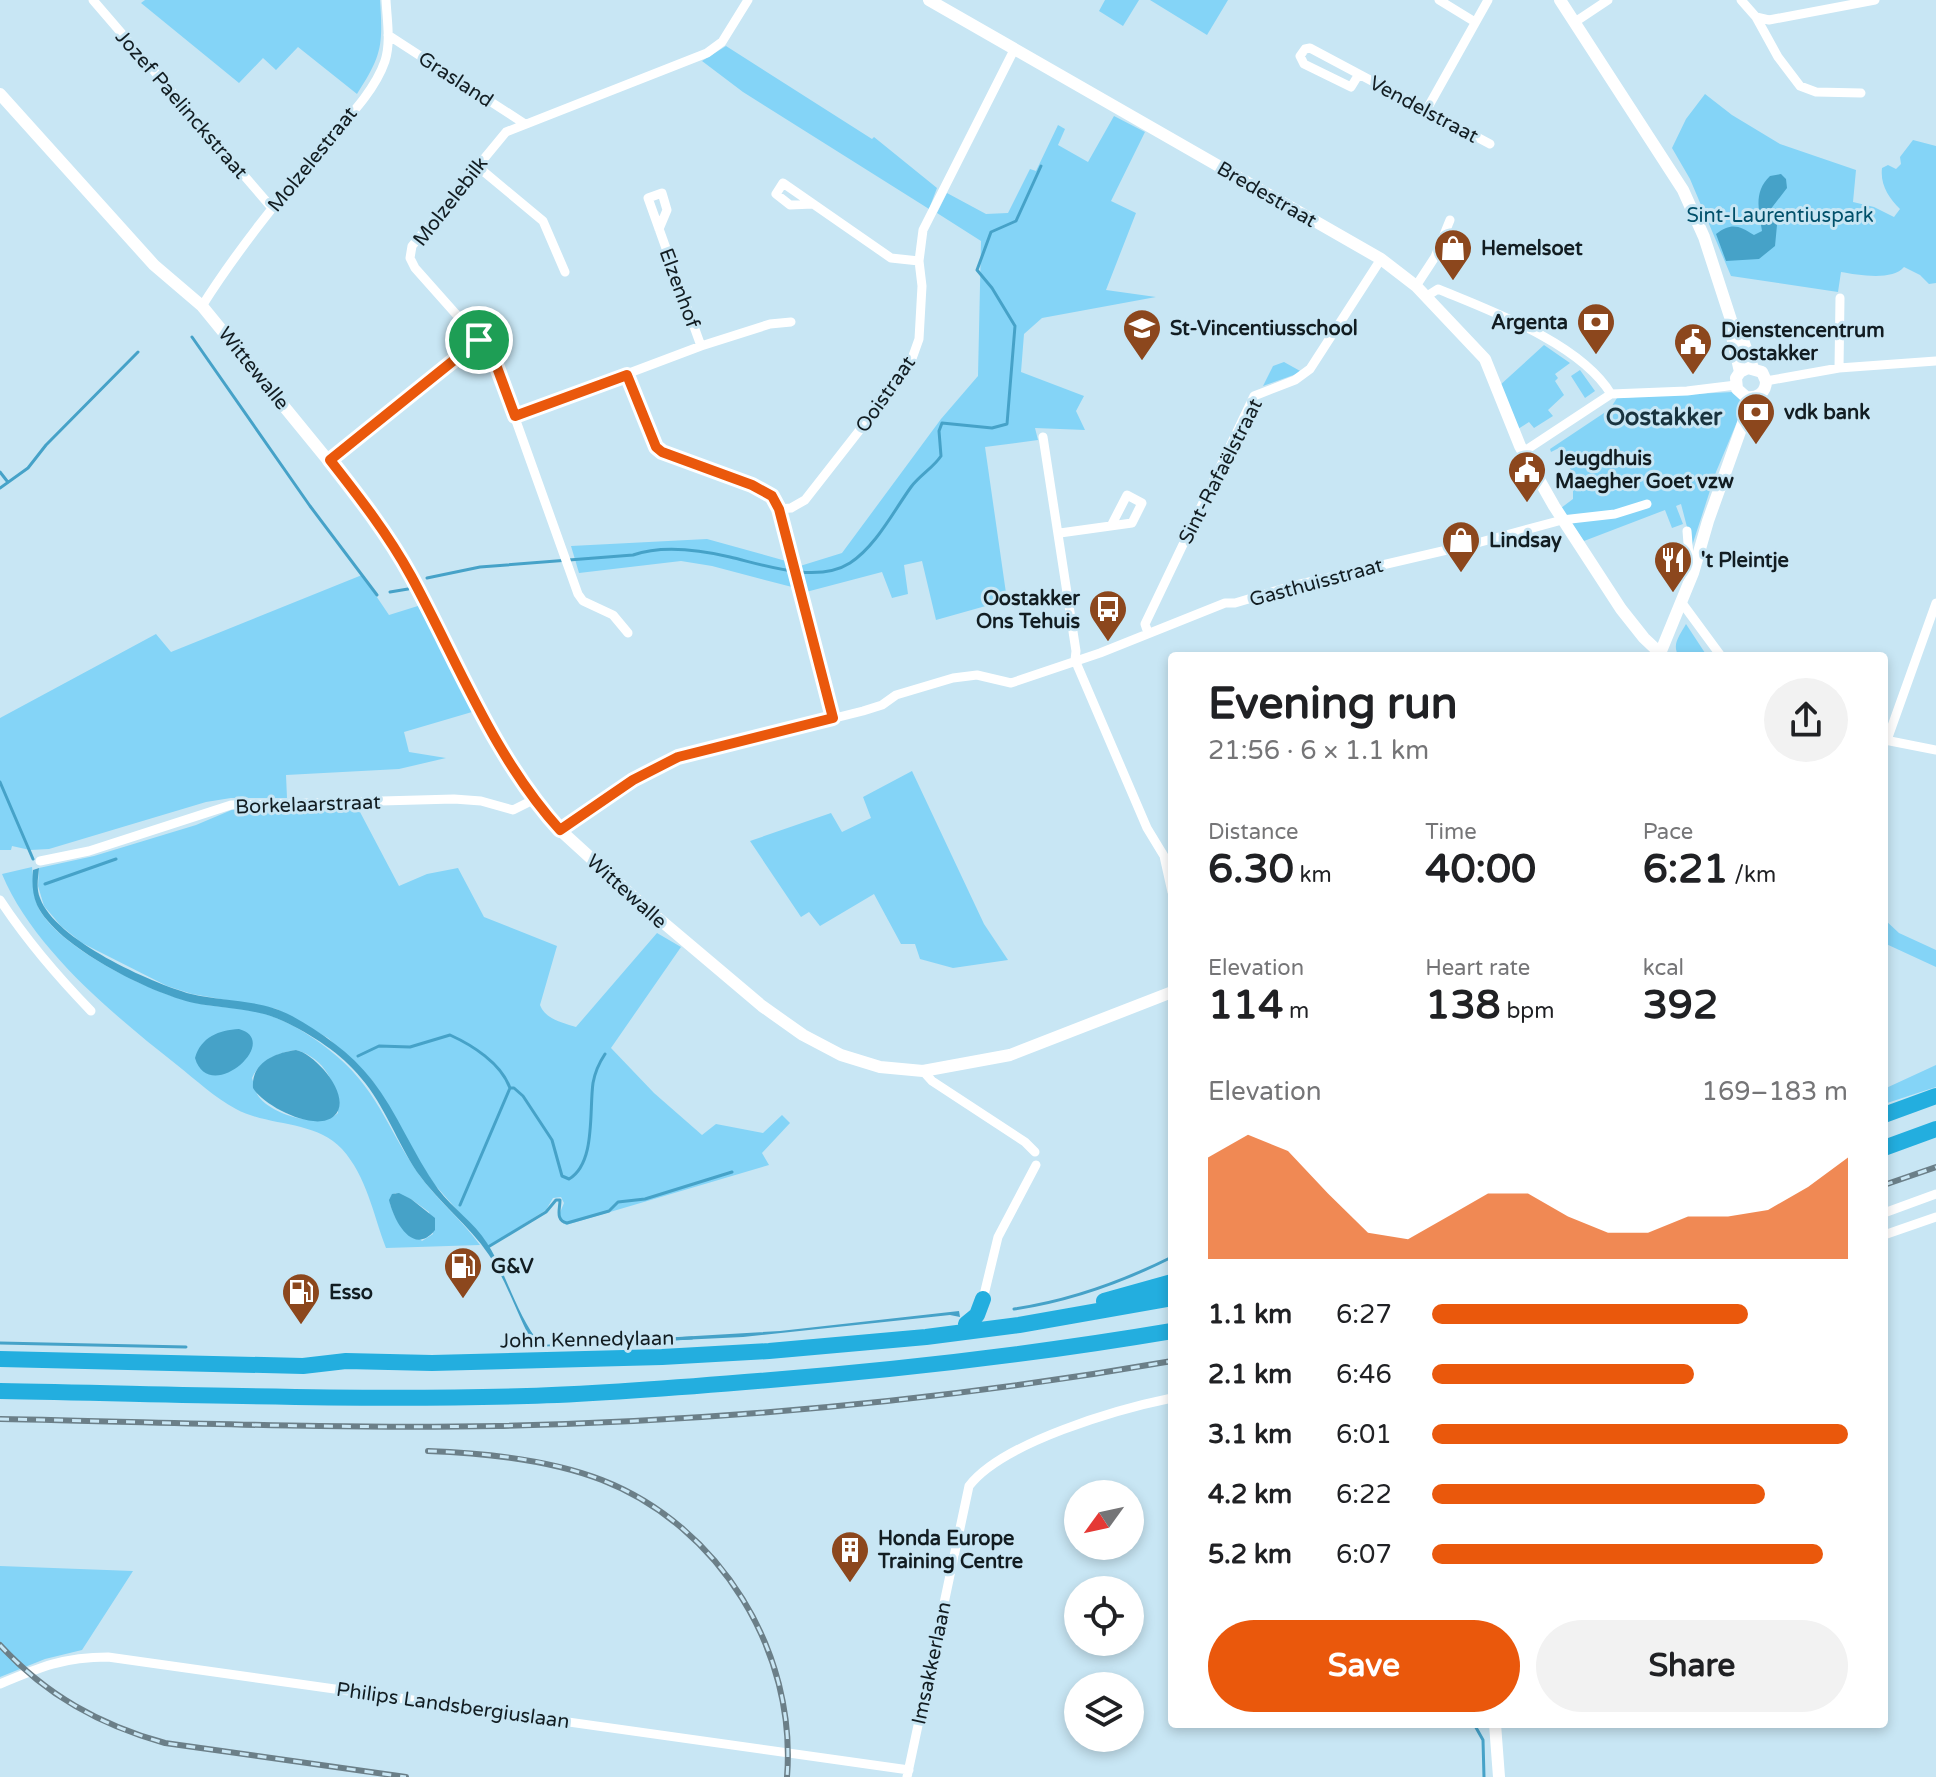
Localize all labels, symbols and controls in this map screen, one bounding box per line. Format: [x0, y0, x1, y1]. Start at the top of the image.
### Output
street label: Jozef Paelinckstraat [110, 25, 253, 184]
street label: Grasland [413, 47, 497, 113]
street label: Vendelstraat [1365, 71, 1482, 149]
street label: Molzelestraat [263, 102, 363, 217]
street label: Molzelebilk [408, 152, 493, 251]
street label: Bredestraat [1212, 157, 1321, 233]
park label: Sint-Laurentiuspark [1686, 204, 1874, 228]
shop icon: Hemelsoet [1432, 227, 1474, 282]
place label: Hemelsoet [1481, 237, 1583, 261]
street label: Elzenhof [654, 245, 705, 332]
bank icon: Argenta [1575, 301, 1617, 356]
pin [445, 306, 513, 374]
school or university icon: St-Vincentiusschool [1121, 307, 1163, 362]
place label: Argenta [1491, 311, 1568, 335]
place label: St-Vincentiusschool [1170, 317, 1358, 341]
icon: arrive [457, 318, 501, 362]
place label: Dienstencentrum Oostakker [1721, 319, 1885, 366]
public building icon: Dienstencentrum Oostakker [1672, 321, 1714, 376]
street label: Wittewalle [213, 322, 294, 415]
street label: Ooistraat [851, 351, 921, 437]
bank icon: vdk bank [1735, 391, 1777, 446]
street label: Sint-Rafaëlstraat [1174, 395, 1268, 548]
place label: vdk bank [1784, 401, 1870, 425]
district label: Oostakker [1606, 403, 1723, 432]
place label: Jeugdhuis Maegher Goet vzw [1554, 447, 1734, 494]
public building icon: Jeugdhuis Maegher Goet vzw [1506, 449, 1548, 504]
shop icon: Lindsay [1440, 519, 1482, 574]
place label: Lindsay [1489, 529, 1562, 553]
restaurant icon: 't Pleintje [1652, 539, 1694, 594]
place label: 't Pleintje [1701, 549, 1789, 573]
street label: Gasthuisstraat [1247, 554, 1386, 612]
place label: Oostakker Ons Tehuis [976, 587, 1080, 634]
bus stop icon: Oostakker Ons Tehuis [1087, 588, 1129, 643]
text: Evening run [1208, 678, 1457, 731]
button: share [1764, 678, 1848, 762]
text: 21:56 · 6 × 1.1 km [1208, 735, 1429, 766]
street label: Borkelaarstraat [235, 790, 381, 820]
text: Distance [1208, 819, 1299, 845]
text: Time [1425, 819, 1477, 845]
text: Pace [1643, 819, 1693, 845]
text: 6.30 [1208, 845, 1294, 893]
text: 40:00 [1425, 845, 1536, 893]
text: 6:21 [1643, 845, 1728, 893]
street label: Wittewalle [581, 849, 671, 934]
text: km [1294, 862, 1332, 888]
text: /km [1728, 862, 1776, 888]
text: Elevation [1208, 955, 1304, 981]
text: Heart rate [1425, 955, 1530, 981]
text: kcal [1643, 955, 1684, 981]
text: 114 [1208, 981, 1283, 1029]
text: 138 [1425, 981, 1501, 1029]
text: 392 [1643, 981, 1718, 1029]
text: m [1283, 998, 1309, 1024]
text: bpm [1501, 998, 1554, 1024]
text: Elevation [1208, 1076, 1322, 1107]
text: 169–183 m [1702, 1076, 1848, 1107]
fuel station icon: G&V [442, 1245, 484, 1300]
place label: G&V [491, 1255, 534, 1279]
fuel station icon: Esso [280, 1271, 322, 1326]
place label: Esso [329, 1281, 373, 1305]
text: 1.1 km [1208, 1299, 1292, 1330]
text: 6:27 [1336, 1299, 1392, 1330]
street label: John Kennedylaan [500, 1326, 674, 1354]
text: 2.1 km [1208, 1359, 1292, 1390]
text: 6:46 [1336, 1359, 1392, 1390]
text: 3.1 km [1208, 1419, 1292, 1450]
text: 6:01 [1336, 1419, 1392, 1450]
text: 4.2 km [1208, 1479, 1292, 1510]
text: 6:22 [1336, 1479, 1392, 1510]
north arrow [1064, 1480, 1144, 1560]
map controls [1064, 1480, 1144, 1752]
place label: Honda Europe Training Centre [877, 1527, 1023, 1574]
building icon: Honda Europe Training Centre [829, 1529, 871, 1584]
text: 5.2 km [1208, 1539, 1292, 1570]
text: 6:07 [1336, 1539, 1392, 1570]
button: locate [1064, 1576, 1144, 1656]
street label: Imsakkerlaan [907, 1600, 957, 1727]
button: Save [1208, 1620, 1520, 1712]
button: Share [1536, 1620, 1848, 1712]
button: layers [1064, 1672, 1144, 1752]
street label: Philips Landsbergiuslaan [335, 1678, 571, 1734]

